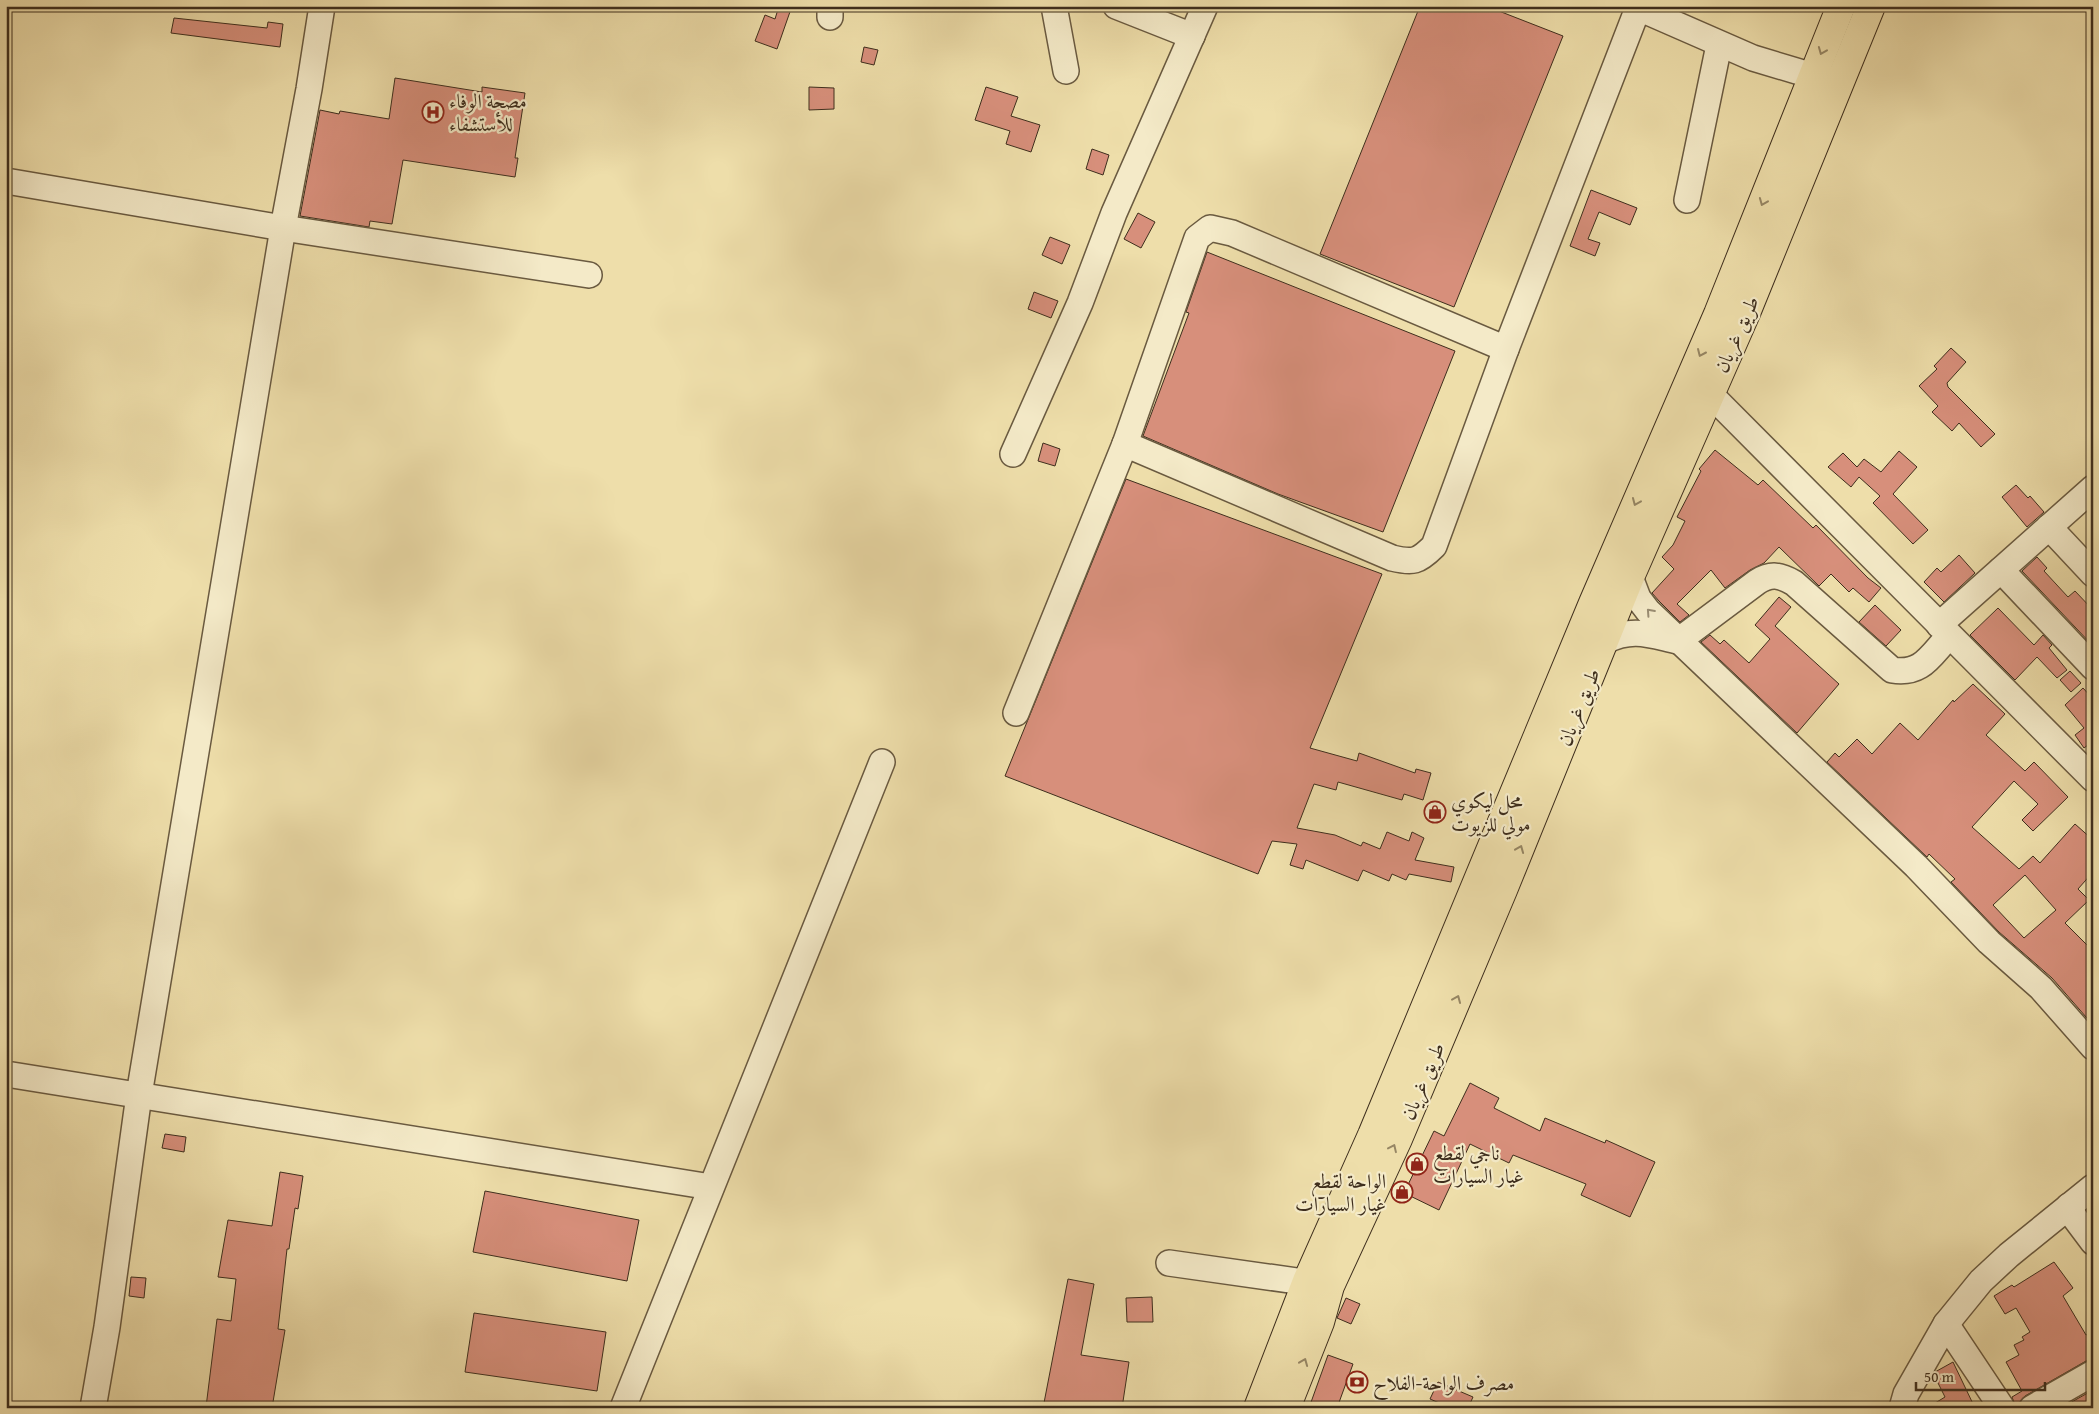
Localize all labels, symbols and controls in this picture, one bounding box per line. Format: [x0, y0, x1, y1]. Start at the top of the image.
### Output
one-way arrow [1818, 46, 1828, 55]
place label: مصحة الوفاء للأستشفاء [449, 86, 527, 138]
hospital icon: مصحة الوفاء للأستشفاء [421, 100, 445, 124]
one-way arrow [1758, 198, 1768, 206]
street label: طريق غريان [1706, 291, 1766, 377]
one-way arrow [1697, 348, 1708, 357]
one-way arrow [1632, 497, 1643, 506]
one-way arrow [1647, 609, 1656, 618]
street label: طريق غريان [1549, 664, 1607, 750]
place label: محل ليكوي مولي للزيوت [1451, 786, 1531, 840]
shop icon: محل ليكوي مولي للزيوت [1423, 800, 1447, 824]
one-way arrow [1513, 845, 1524, 854]
one-way arrow [1450, 995, 1461, 1004]
street label: طريق غريان [1393, 1038, 1451, 1124]
place label: ناجي لقطع غيار السيارات [1433, 1138, 1524, 1190]
one-way arrow [1387, 1144, 1398, 1153]
shop icon: ناجي لقطع غيار السيارات [1405, 1152, 1429, 1176]
place label: الواحة لقطع غيار السيارات [1295, 1166, 1386, 1218]
shop icon: الواحة لقطع غيار السيارات [1390, 1180, 1414, 1204]
one-way arrow [1298, 1359, 1308, 1367]
scale bar [1916, 1359, 2045, 1391]
text: 50 m [1924, 1366, 1955, 1387]
place label: مصرف الواحة-الفلاح [1373, 1368, 1514, 1401]
bank icon: مصرف الواحة-الفلاح [1345, 1370, 1369, 1394]

